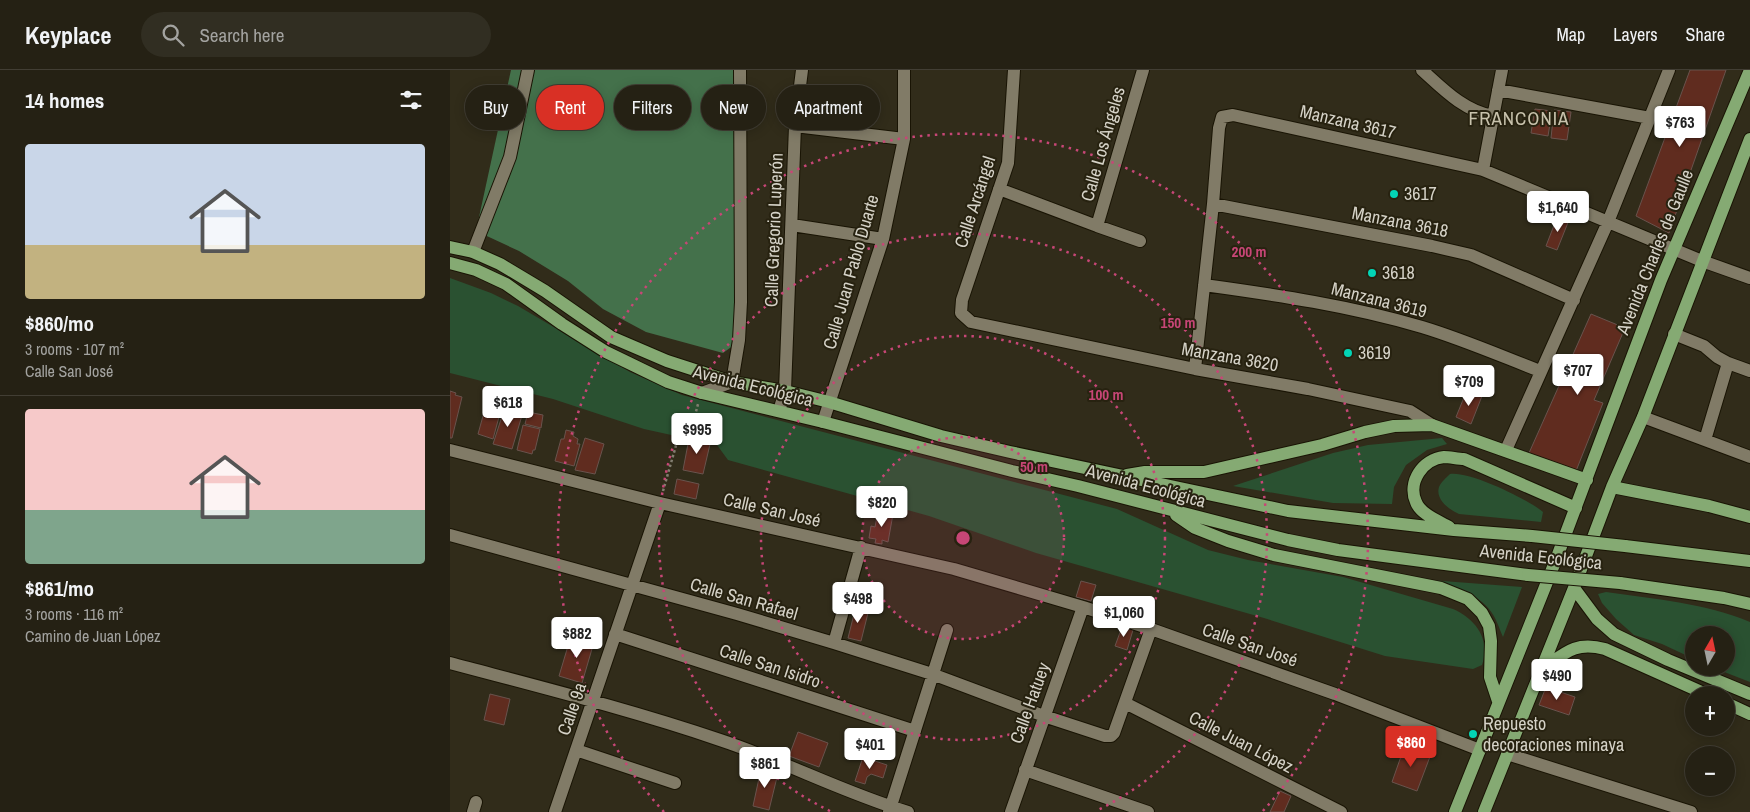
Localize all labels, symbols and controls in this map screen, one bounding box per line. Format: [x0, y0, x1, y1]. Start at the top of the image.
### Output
search box [141, 12, 491, 57]
text: Keyplace [25, 19, 111, 51]
icon: search [159, 21, 187, 49]
text: Search here [199, 22, 284, 48]
text: Map [1557, 22, 1585, 47]
text: Layers [1613, 22, 1658, 47]
text: Share [1686, 22, 1725, 47]
street label: Calle Los Ángeles [1074, 84, 1131, 204]
chip: Buy [465, 85, 526, 130]
chip: Rent [536, 85, 604, 130]
chip: Filters [614, 85, 691, 130]
chip: New [701, 85, 766, 130]
chip: Apartment [776, 85, 880, 130]
text: 14 homes [25, 86, 104, 115]
icon: filters [397, 86, 425, 114]
street label: Manzana 3617 [1298, 98, 1399, 145]
district label: FRANCONIA [1469, 105, 1569, 131]
pin: $763 [1650, 106, 1710, 148]
text: $763 [1665, 111, 1695, 133]
street label: Calle Gregorio Luperón [758, 152, 789, 307]
street label: Calle Arcángel [948, 153, 1001, 251]
street label: Avenida Charles de Gaulle [1610, 165, 1699, 339]
icon: home [180, 176, 270, 266]
place label: 3617 [1404, 181, 1437, 206]
marker: 3617 [1388, 188, 1400, 200]
pin: $1,640 [1517, 190, 1599, 233]
street label: Calle Juan Pablo Duarte [816, 192, 885, 352]
text: $1,640 [1538, 196, 1578, 218]
street label: Manzana 3618 [1350, 200, 1450, 243]
text: 200 m [1232, 241, 1266, 262]
place label: 3618 [1382, 260, 1415, 285]
marker: 3618 [1366, 267, 1378, 279]
street label: Manzana 3619 [1329, 276, 1430, 323]
text: $860/mo [25, 309, 94, 338]
text: 150 m [1161, 312, 1195, 333]
street label: Manzana 3620 [1180, 336, 1280, 377]
text: 3 rooms · 107 m² [25, 338, 124, 360]
place label: 3619 [1358, 340, 1391, 365]
marker: 3619 [1342, 347, 1354, 359]
pin: $707 [1548, 354, 1608, 396]
street label: Avenida Ecológica [690, 358, 816, 413]
text: $707 [1563, 359, 1593, 381]
text: Calle San José [25, 360, 113, 382]
pin: $709 [1439, 364, 1499, 407]
text: $709 [1454, 370, 1484, 392]
text: 100 m [1089, 384, 1123, 405]
pin: $618 [478, 386, 538, 428]
text: $618 [493, 391, 523, 413]
pin: $995 [667, 412, 727, 455]
text: $995 [682, 418, 712, 440]
icon: home [180, 442, 270, 532]
text: 50 m [1020, 456, 1048, 477]
street label: Avenida Ecológica [1083, 457, 1209, 513]
street label: Calle San José [721, 486, 823, 533]
pin: $820 [852, 486, 912, 528]
text: $820 [867, 491, 897, 513]
centre of rings [954, 529, 972, 547]
street label: Avenida Ecológica [1478, 538, 1603, 575]
street label: Calle San Rafael [687, 571, 801, 626]
text: $861/mo [25, 574, 94, 603]
pin: $498 [828, 582, 888, 624]
text: $498 [843, 587, 873, 609]
pin: $1,060 [1083, 596, 1165, 638]
text: $1,060 [1104, 601, 1144, 623]
text: 3 rooms · 116 m² [25, 603, 123, 625]
pin: $882 [547, 616, 607, 659]
street label: Calle San José [1199, 617, 1301, 673]
text: $882 [562, 622, 592, 644]
text: Camino de Juan López [25, 625, 161, 647]
north arrow [1685, 626, 1735, 676]
map controls [1685, 626, 1735, 796]
street label: Calle San Isidro [716, 637, 824, 694]
street label: Calle Hatuey [1003, 658, 1056, 747]
pin: $490 [1527, 658, 1587, 701]
text: $490 [1542, 664, 1572, 686]
street label: Calle 9a [551, 679, 592, 739]
button: + [1685, 686, 1735, 736]
street label: Calle Juan López [1185, 705, 1298, 779]
place label: Repuesto decoraciones minaya [1483, 711, 1624, 757]
pin: $860 [1381, 726, 1441, 768]
pin: $401 [840, 728, 900, 770]
marker: Repuesto decoraciones minaya [1467, 728, 1479, 740]
text: $860 [1396, 731, 1426, 753]
text: $401 [855, 733, 885, 755]
pin: $861 [735, 746, 795, 789]
button: − [1685, 746, 1735, 796]
text: $861 [750, 752, 780, 774]

